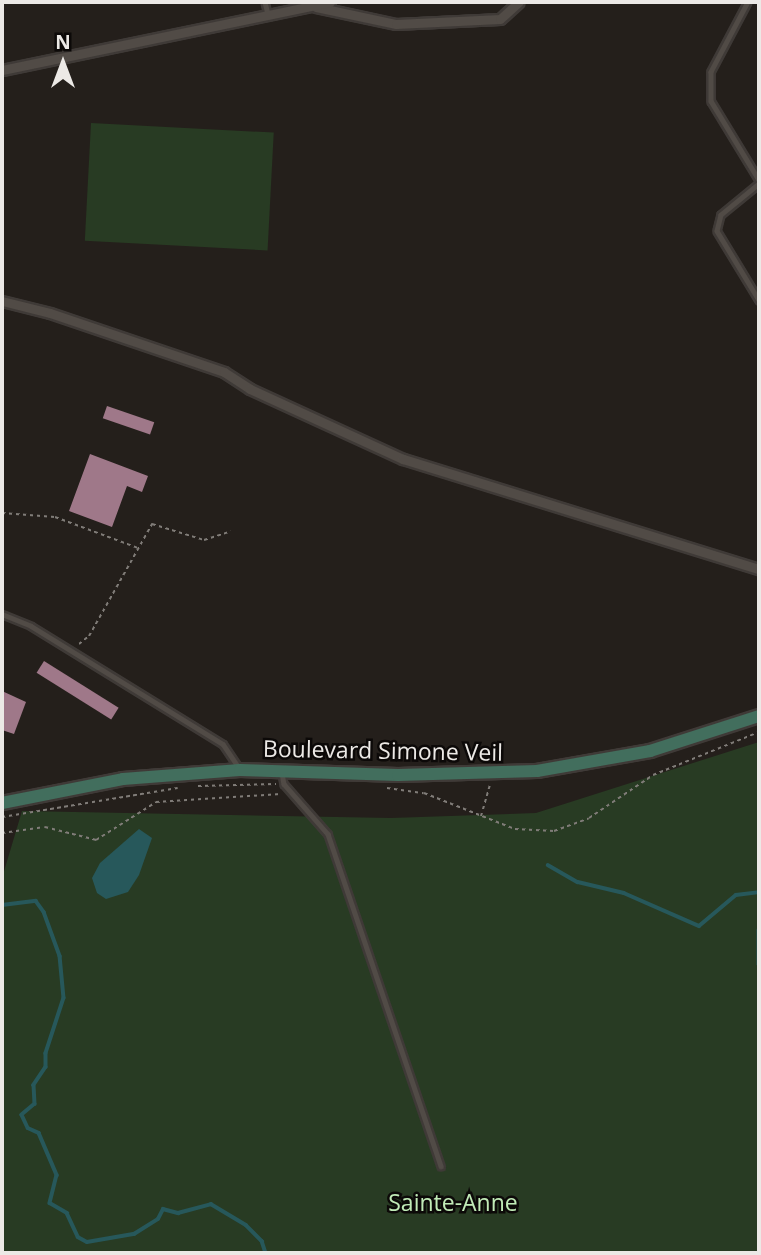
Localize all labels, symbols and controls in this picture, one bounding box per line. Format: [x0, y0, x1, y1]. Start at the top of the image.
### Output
north arrow [28, 28, 98, 98]
text: N [55, 29, 71, 55]
street label: Boulevard Simone Veil [263, 734, 503, 766]
park label: Sainte-Anne [388, 1188, 518, 1216]

